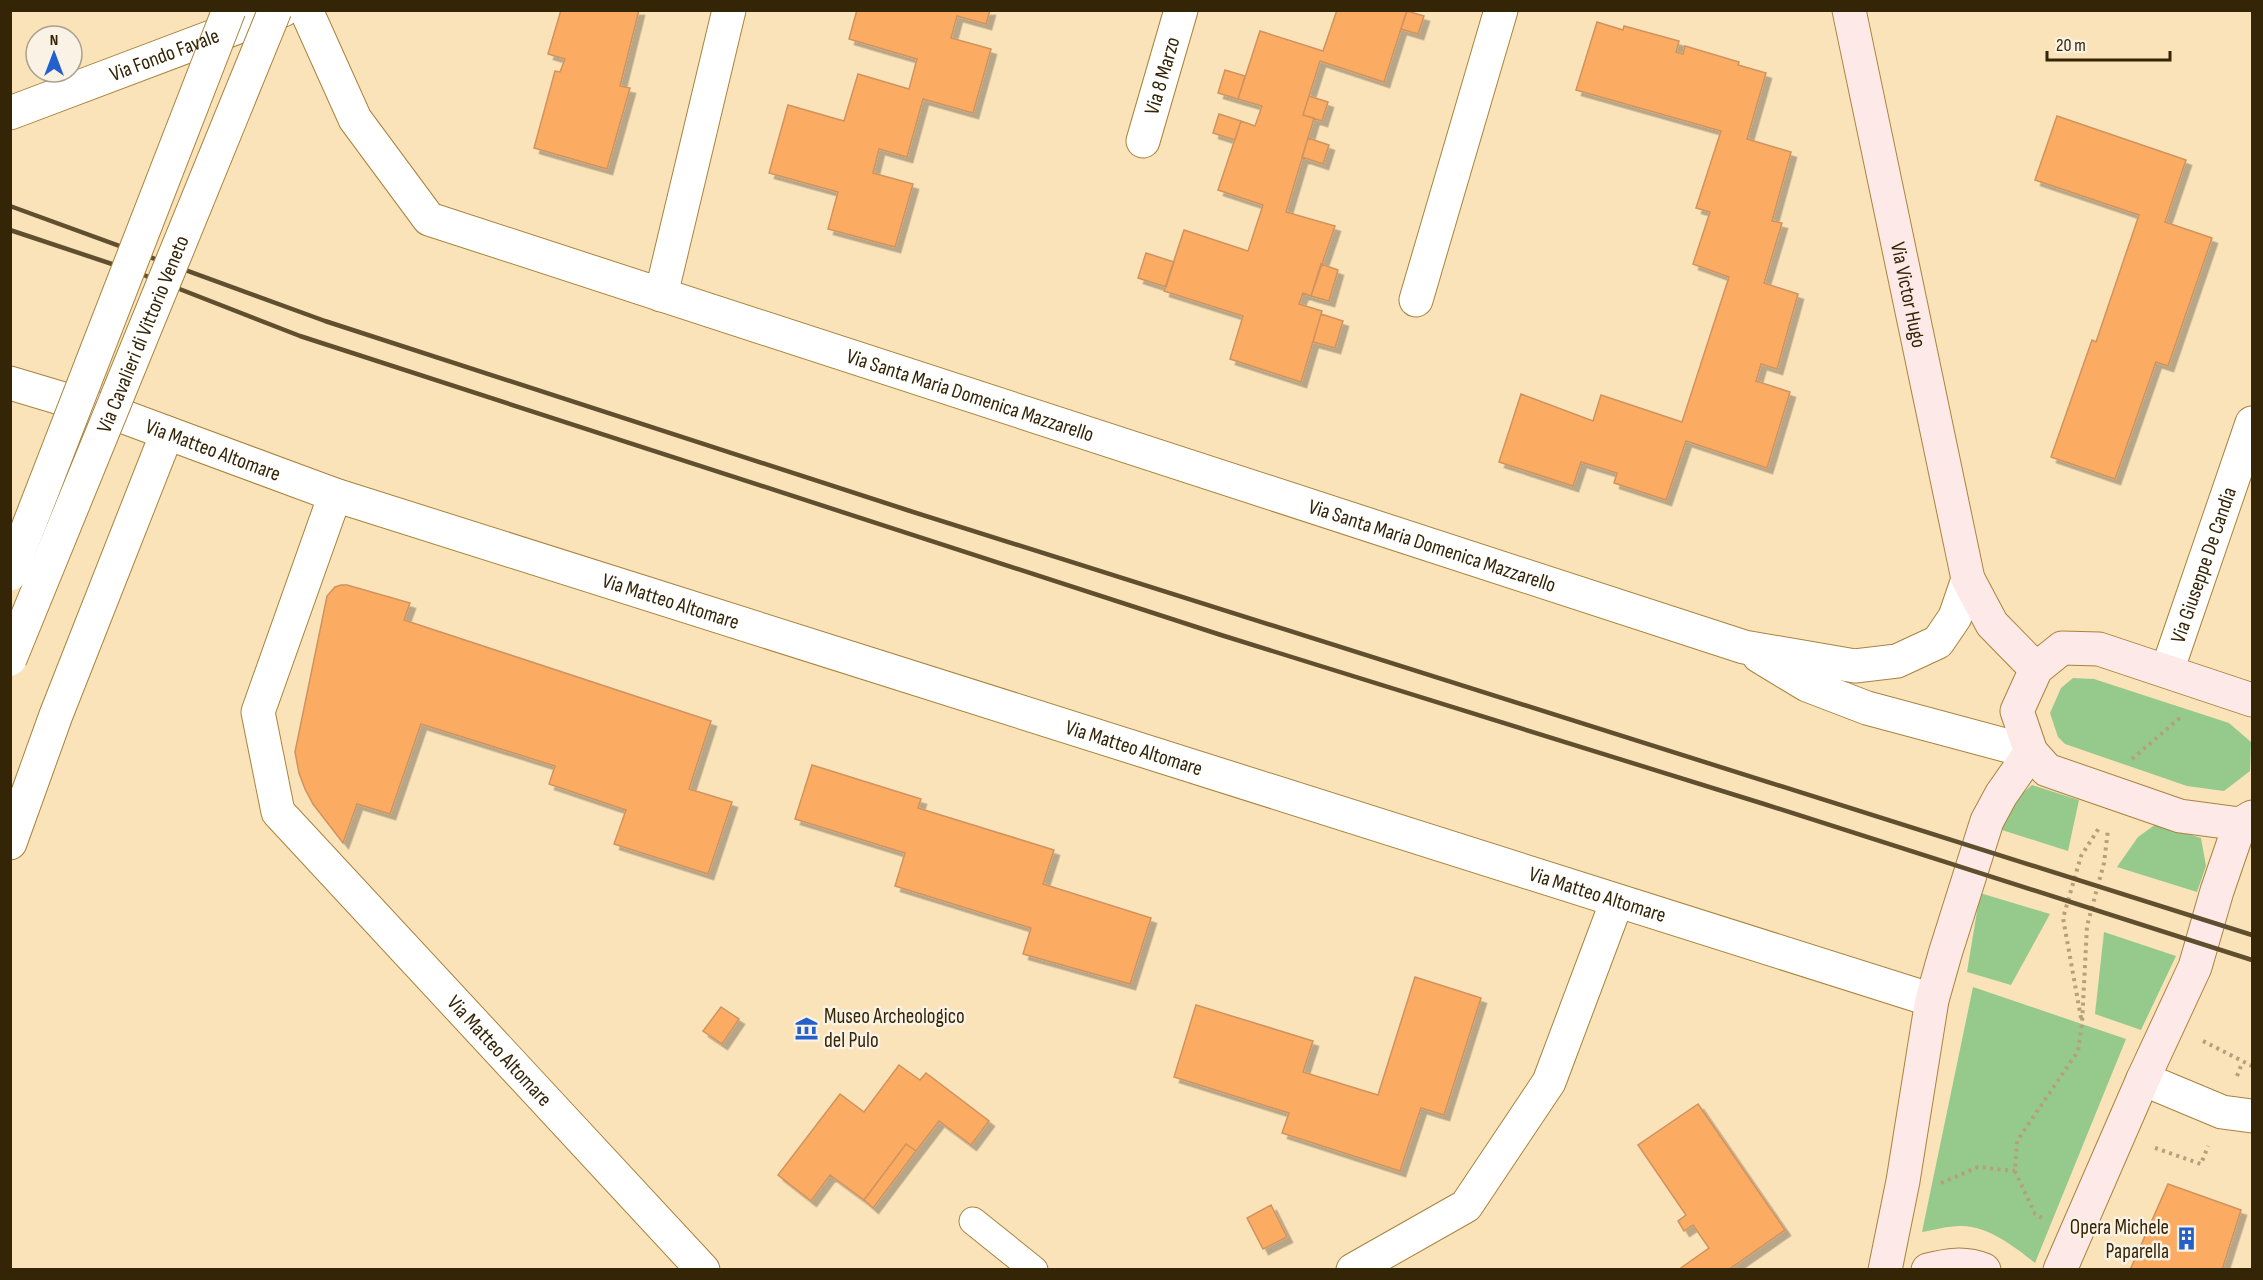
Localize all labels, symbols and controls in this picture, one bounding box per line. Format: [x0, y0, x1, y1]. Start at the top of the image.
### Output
street label: Via Fondo Favale [106, 23, 223, 87]
north arrow [24, 24, 84, 84]
scale bar [2047, 24, 2170, 62]
text: N [50, 31, 58, 50]
street label: Via 8 Marzo [1139, 34, 1186, 118]
text: 20 m [2056, 35, 2086, 56]
street label: Via Cavalieri di Vittorio Veneto [92, 232, 195, 437]
street label: Via Victor Hugo [1885, 240, 1931, 350]
street label: Via Santa Maria Domenica Mazzarello [843, 344, 1097, 448]
street label: Via Matteo Altomare [142, 414, 284, 487]
street label: Via Giuseppe De Candia [2166, 484, 2242, 646]
street label: Via Santa Maria Domenica Mazzarello [1305, 494, 1559, 598]
street label: Via Matteo Altomare [599, 568, 742, 635]
street label: Via Matteo Altomare [1062, 715, 1206, 782]
street label: Via Matteo Altomare [1526, 861, 1669, 928]
street label: Via Matteo Altomare [442, 990, 557, 1112]
place label: Museo Archeologico del Pulo [824, 1004, 965, 1053]
museum icon: Museo Archeologico del Pulo [793, 1015, 819, 1041]
place label: Opera Michele Paparella [2070, 1215, 2169, 1264]
building icon: Opera Michele Paparella [2174, 1226, 2200, 1252]

